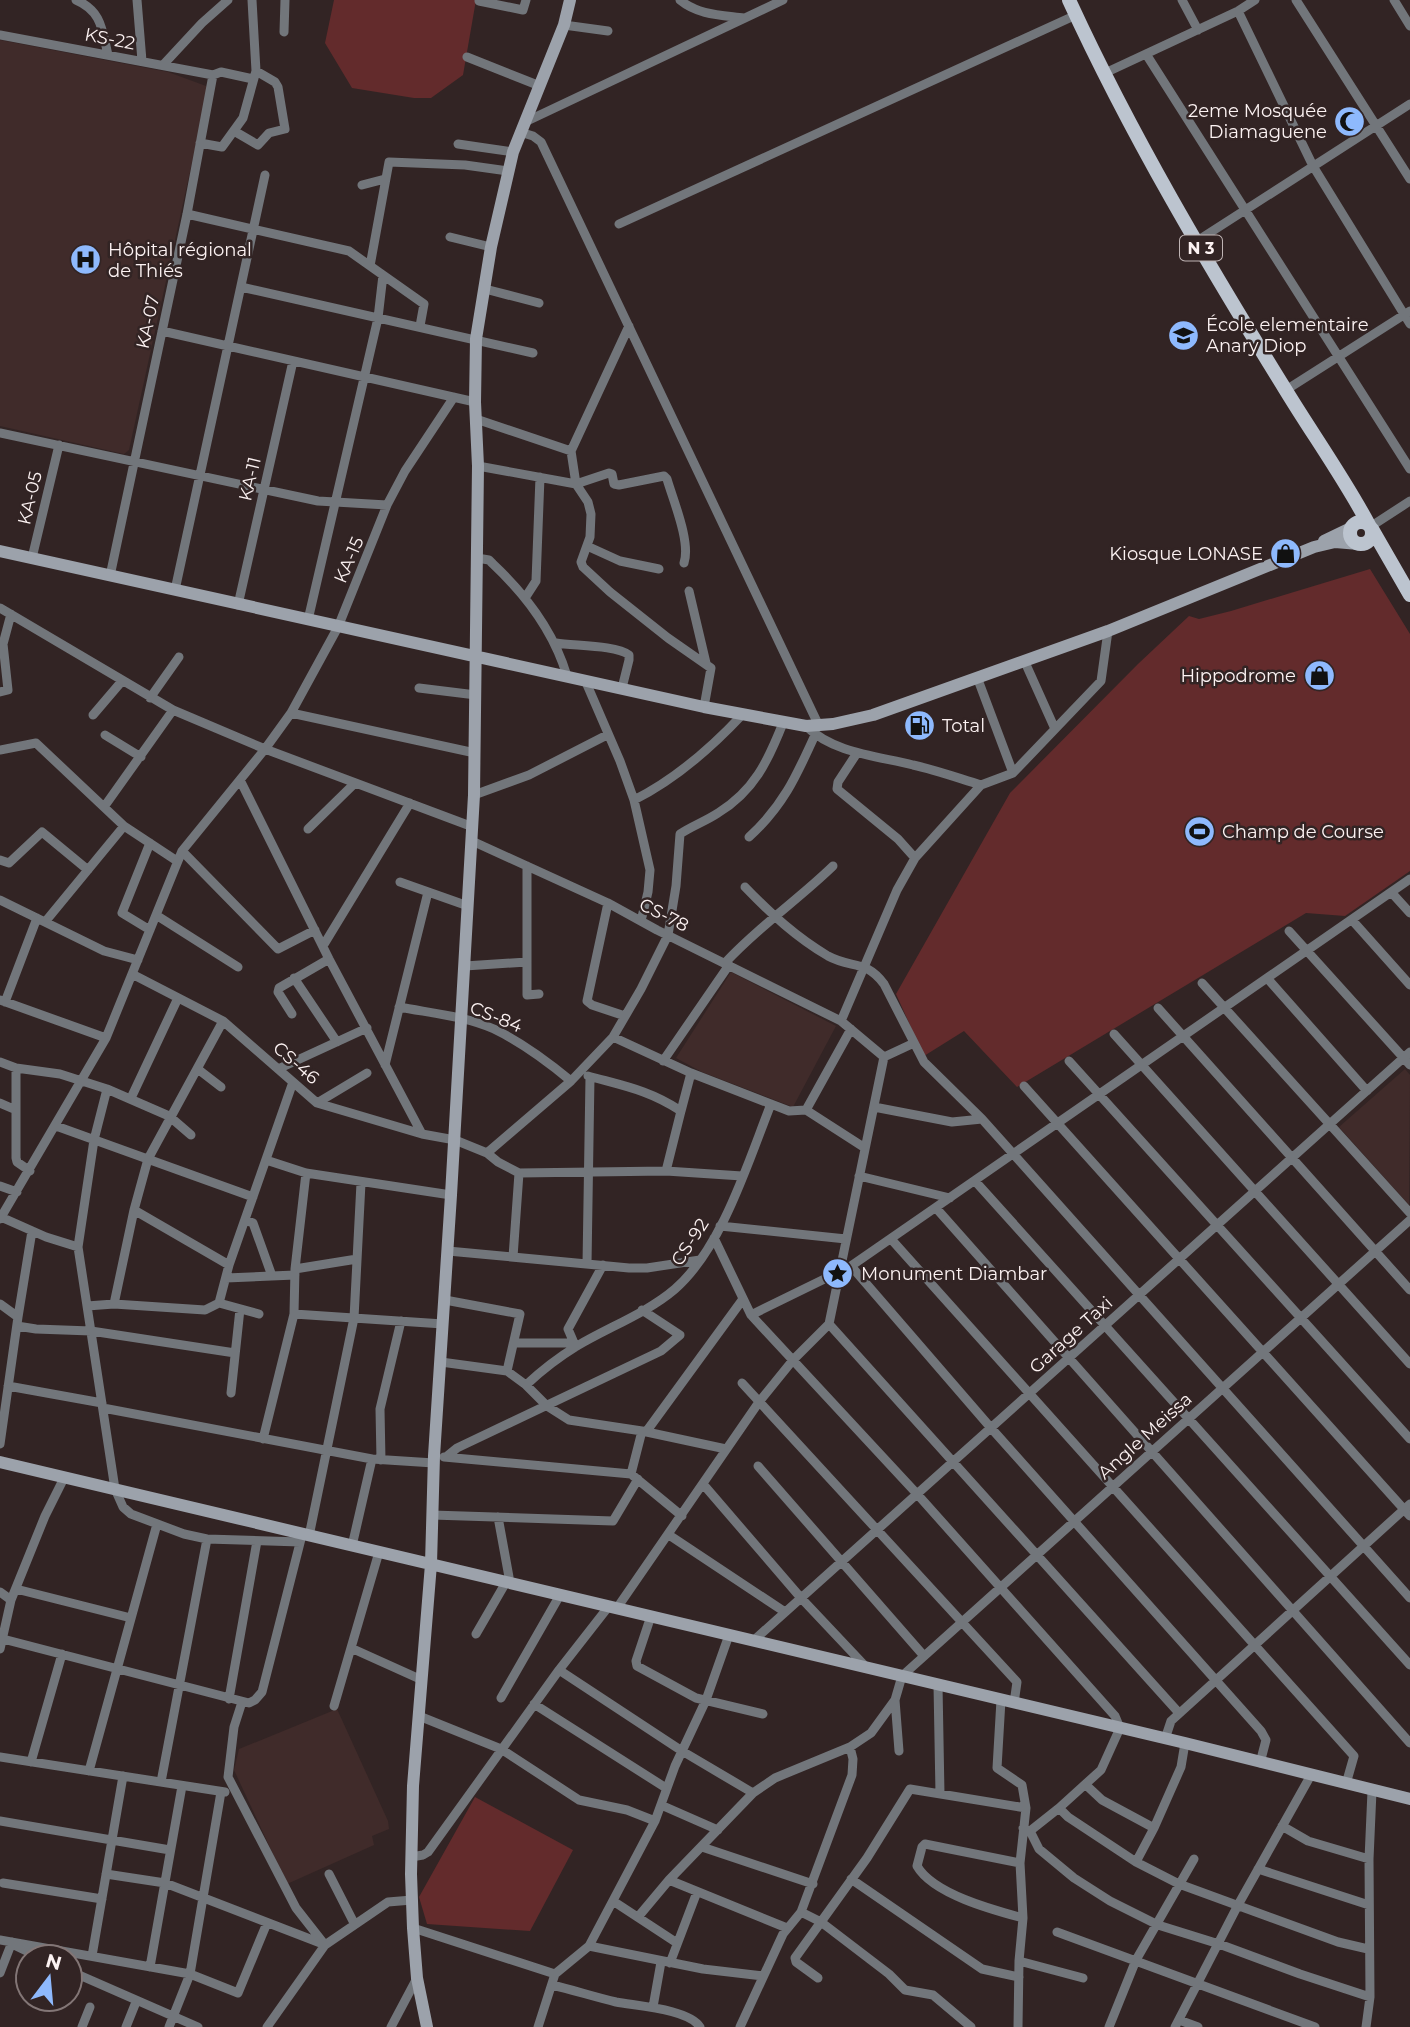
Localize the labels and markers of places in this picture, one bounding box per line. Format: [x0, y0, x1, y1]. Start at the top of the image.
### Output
place label: 2eme Mosquée Diamaguene [1188, 100, 1327, 143]
mosque icon: 2eme Mosquée Diamaguene [1333, 104, 1367, 138]
place label: Hôpital régional de Thiés [108, 239, 252, 282]
hospital icon: Hôpital régional de Thiés [68, 243, 102, 277]
place label: École elementaire Anary Diop [1206, 314, 1369, 357]
school or university icon: École elementaire Anary Diop [1166, 318, 1200, 352]
shop icon: Kiosque LONASE [1269, 537, 1303, 571]
place label: Kiosque LONASE [1109, 543, 1263, 565]
shop icon: Hippodrome [1302, 659, 1336, 693]
place label: Hippodrome [1180, 665, 1296, 687]
fuel station icon: Total [902, 709, 936, 743]
place label: Total [942, 715, 985, 737]
sports icon: Champ de Course [1182, 815, 1216, 849]
place label: Champ de Course [1222, 821, 1384, 843]
place icon: Monument Diambar [821, 1257, 855, 1291]
place label: Monument Diambar [861, 1263, 1047, 1285]

